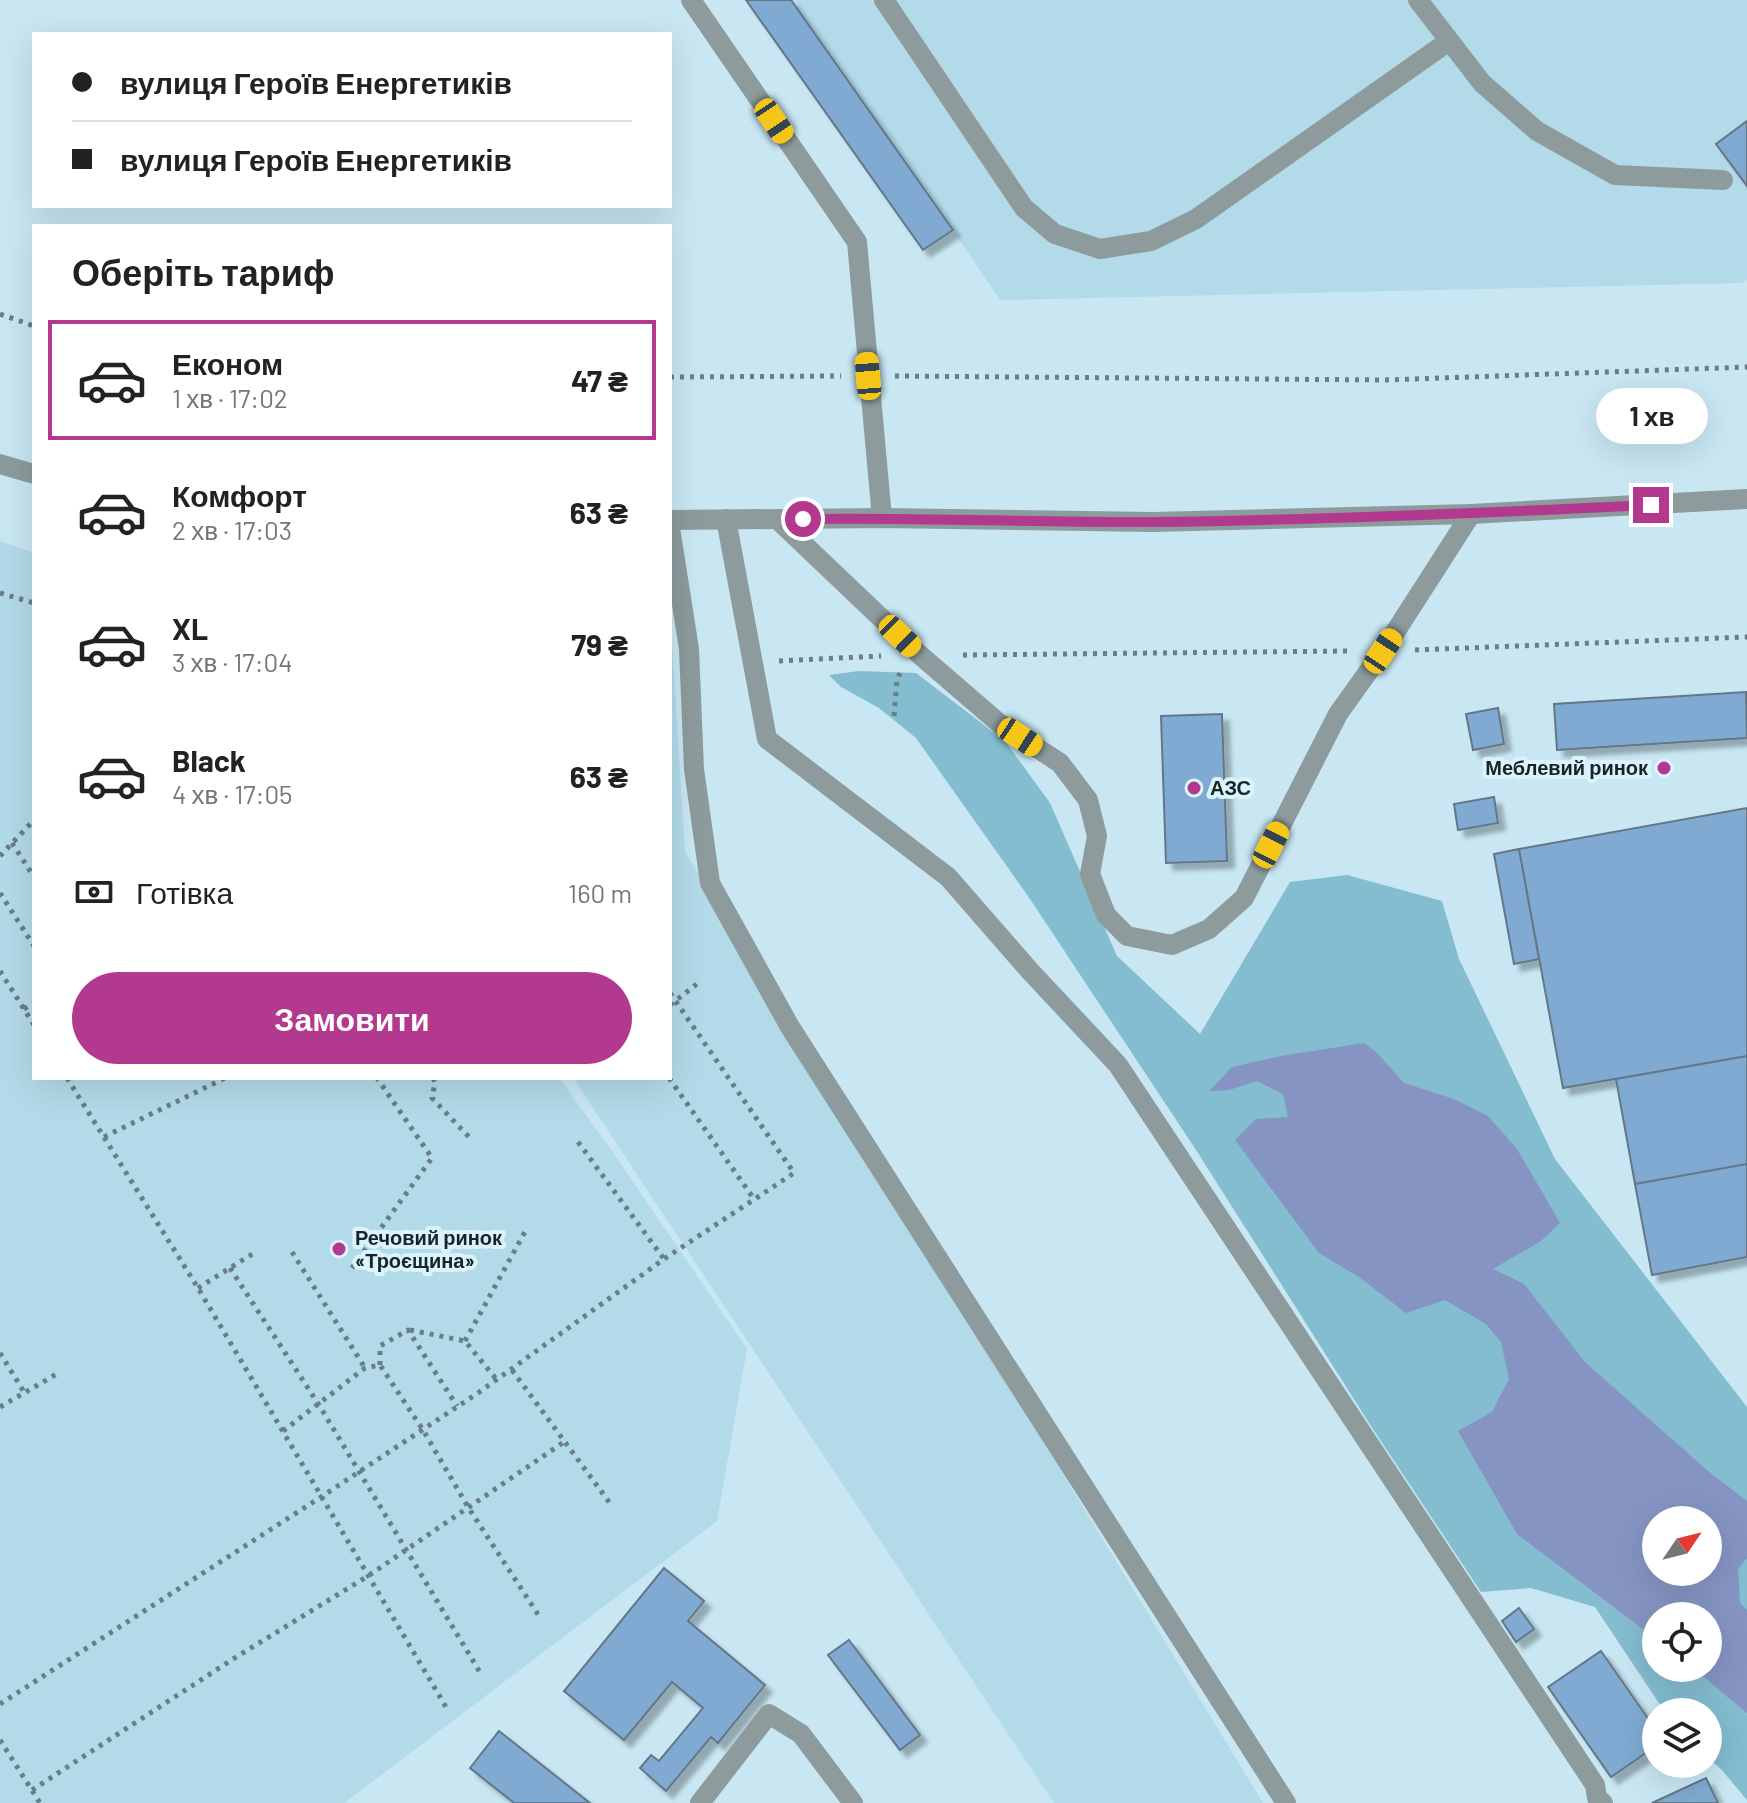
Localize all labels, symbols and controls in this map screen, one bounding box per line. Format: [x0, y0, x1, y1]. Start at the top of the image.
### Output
text: вулиця Героїв Енергетиків [120, 64, 512, 100]
car [751, 94, 797, 148]
text: вулиця Героїв Енергетиків [120, 141, 512, 177]
text: Оберіть тариф [72, 250, 335, 293]
icon: car [76, 344, 148, 416]
text: Економ [172, 345, 283, 381]
car [854, 351, 882, 401]
text: 47 ₴ [571, 362, 628, 398]
text: 1 хв · 17:02 [172, 382, 288, 413]
callout: 1 хв [1595, 389, 1707, 445]
text: 1 хв [1630, 400, 1674, 431]
icon: car [76, 476, 148, 548]
text: Комфорт [172, 477, 307, 513]
route end [1633, 487, 1669, 523]
text: 63 ₴ [570, 494, 628, 530]
route start [785, 501, 821, 537]
text: 2 хв · 17:03 [172, 514, 292, 545]
icon: car [76, 608, 148, 680]
text: XL [172, 610, 208, 646]
car [874, 611, 926, 661]
car [1360, 624, 1406, 678]
text: 79 ₴ [571, 626, 628, 662]
text: 3 хв · 17:04 [172, 646, 293, 677]
car [993, 714, 1047, 760]
icon: car [76, 740, 148, 812]
text: Black [172, 742, 246, 778]
place label: Меблевий ринок [1485, 755, 1649, 779]
text: 63 ₴ [570, 758, 628, 794]
marker: Меблевий ринок [1655, 759, 1673, 777]
place label: АЗС [1210, 775, 1251, 799]
text: 4 хв · 17:05 [172, 778, 292, 809]
marker: АЗС [1185, 779, 1203, 797]
car [1249, 818, 1293, 872]
icon: cash [72, 870, 116, 914]
text: Готівка [136, 874, 233, 910]
text: 160 m [568, 877, 632, 908]
button: Замовити [72, 972, 632, 1064]
place label: Речовий ринок «Троєщина» [355, 1225, 503, 1272]
marker: Речовий ринок «Троєщина» [330, 1240, 348, 1258]
north arrow [1642, 1506, 1722, 1586]
map controls [1642, 1506, 1722, 1778]
button: locate [1642, 1602, 1722, 1682]
button: layers [1642, 1698, 1722, 1778]

